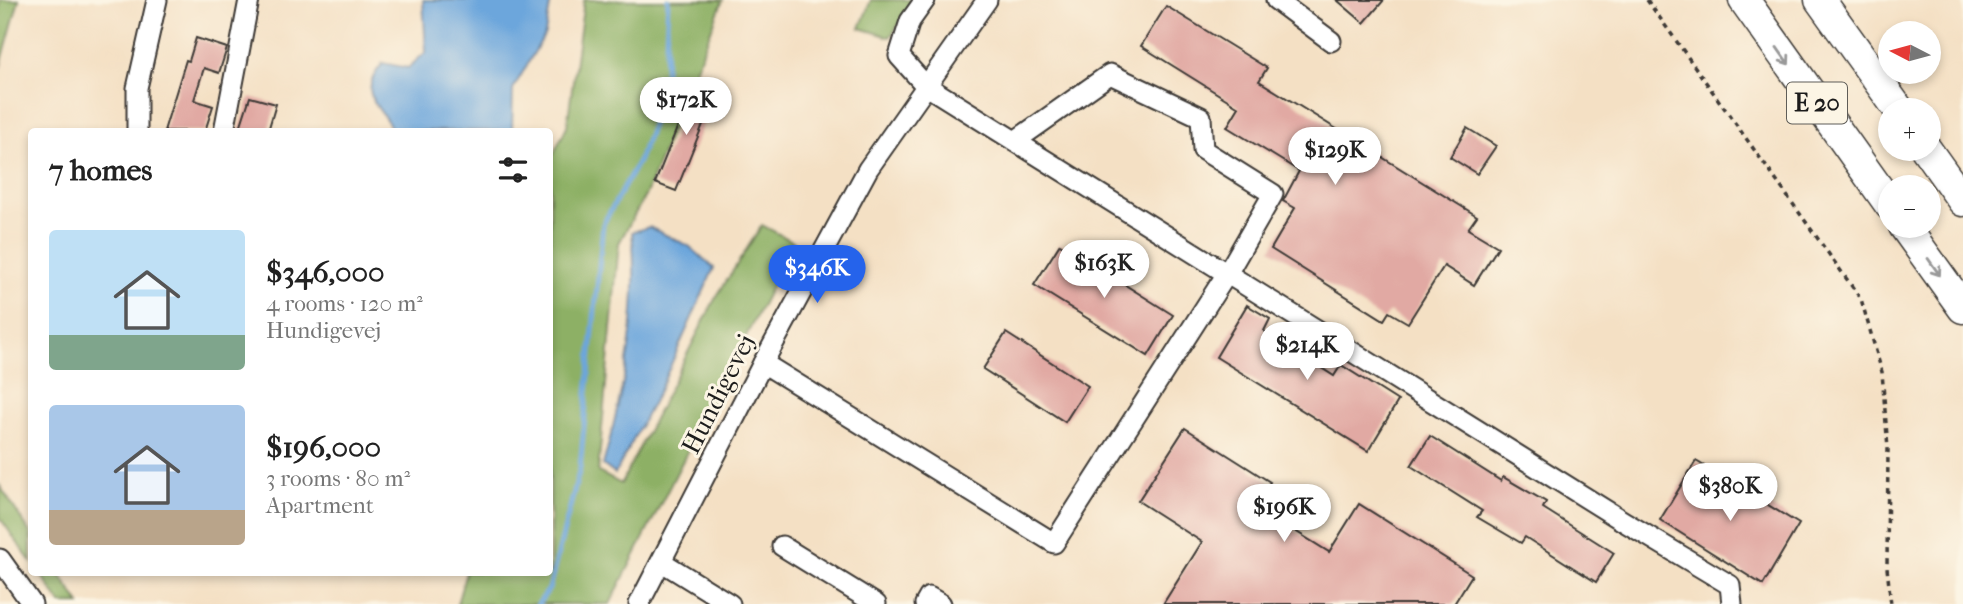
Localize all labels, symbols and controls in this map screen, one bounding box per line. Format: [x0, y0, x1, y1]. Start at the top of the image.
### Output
north arrow [1878, 21, 1941, 84]
map controls [1878, 21, 1941, 238]
one-way arrow [1776, 46, 1790, 65]
pin: $172K [637, 78, 735, 137]
road number: E 20 [1787, 82, 1847, 124]
text: $172K [656, 86, 716, 113]
button: + [1878, 98, 1941, 161]
pin: $129K [1286, 128, 1384, 187]
text: $129K [1304, 136, 1366, 163]
icon: filters [494, 151, 532, 189]
text: 7 homes [49, 153, 152, 188]
button: − [1878, 175, 1941, 238]
pin: $163K [1055, 240, 1153, 300]
pin: $346K [768, 246, 866, 305]
text: $163K [1074, 249, 1134, 276]
text: $346K [785, 254, 849, 281]
text: $346,000 [266, 255, 385, 290]
one-way arrow [1927, 257, 1941, 276]
icon: home [105, 258, 189, 342]
text: 4 rooms · 120 m² [266, 290, 423, 317]
text: Hundigevej [266, 317, 381, 344]
pin: $214K [1258, 322, 1356, 382]
street label: Hundigevej [675, 329, 762, 459]
text: $214K [1276, 331, 1339, 358]
text: $196,000 [266, 430, 381, 465]
icon: home [105, 433, 189, 517]
pin: $380K [1681, 463, 1779, 523]
text: 3 rooms · 80 m² [266, 465, 410, 492]
text: $380K [1698, 472, 1762, 499]
pin: $196K [1235, 484, 1333, 544]
text: Apartment [266, 492, 374, 519]
text: $196K [1253, 493, 1315, 520]

